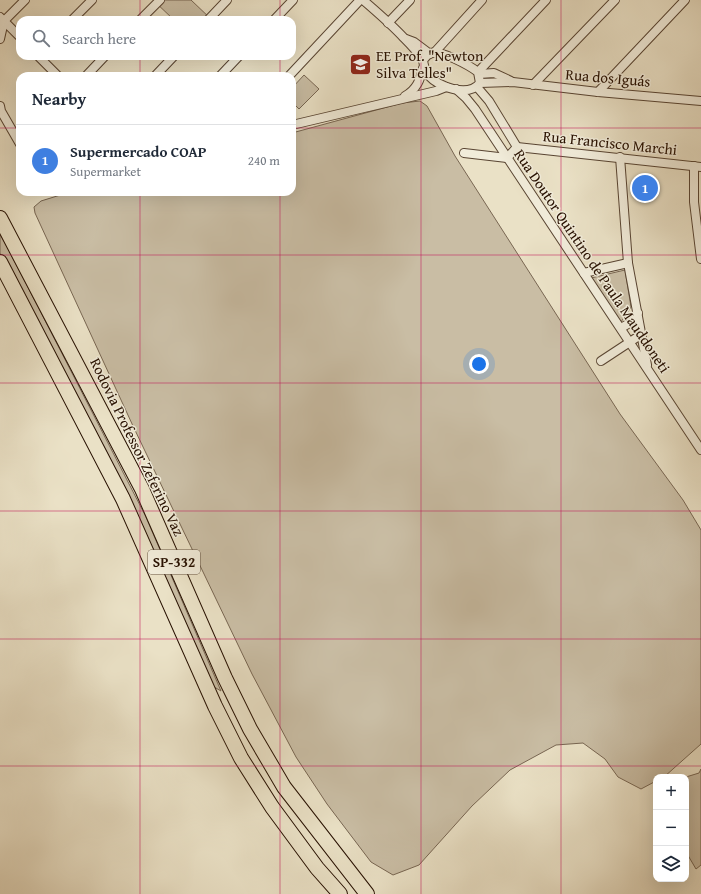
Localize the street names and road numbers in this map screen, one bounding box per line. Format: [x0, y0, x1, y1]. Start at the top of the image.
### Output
street label: Rua dos Iguás [565, 63, 651, 92]
street label: Rua Francisco Marchi [542, 125, 678, 160]
street label: Rua Doutor Quintino de Paula Mauddoneti [509, 145, 675, 377]
street label: Rodovia Professor Zeferino Vaz [85, 354, 190, 540]
road number: SP-332 [148, 550, 200, 574]

